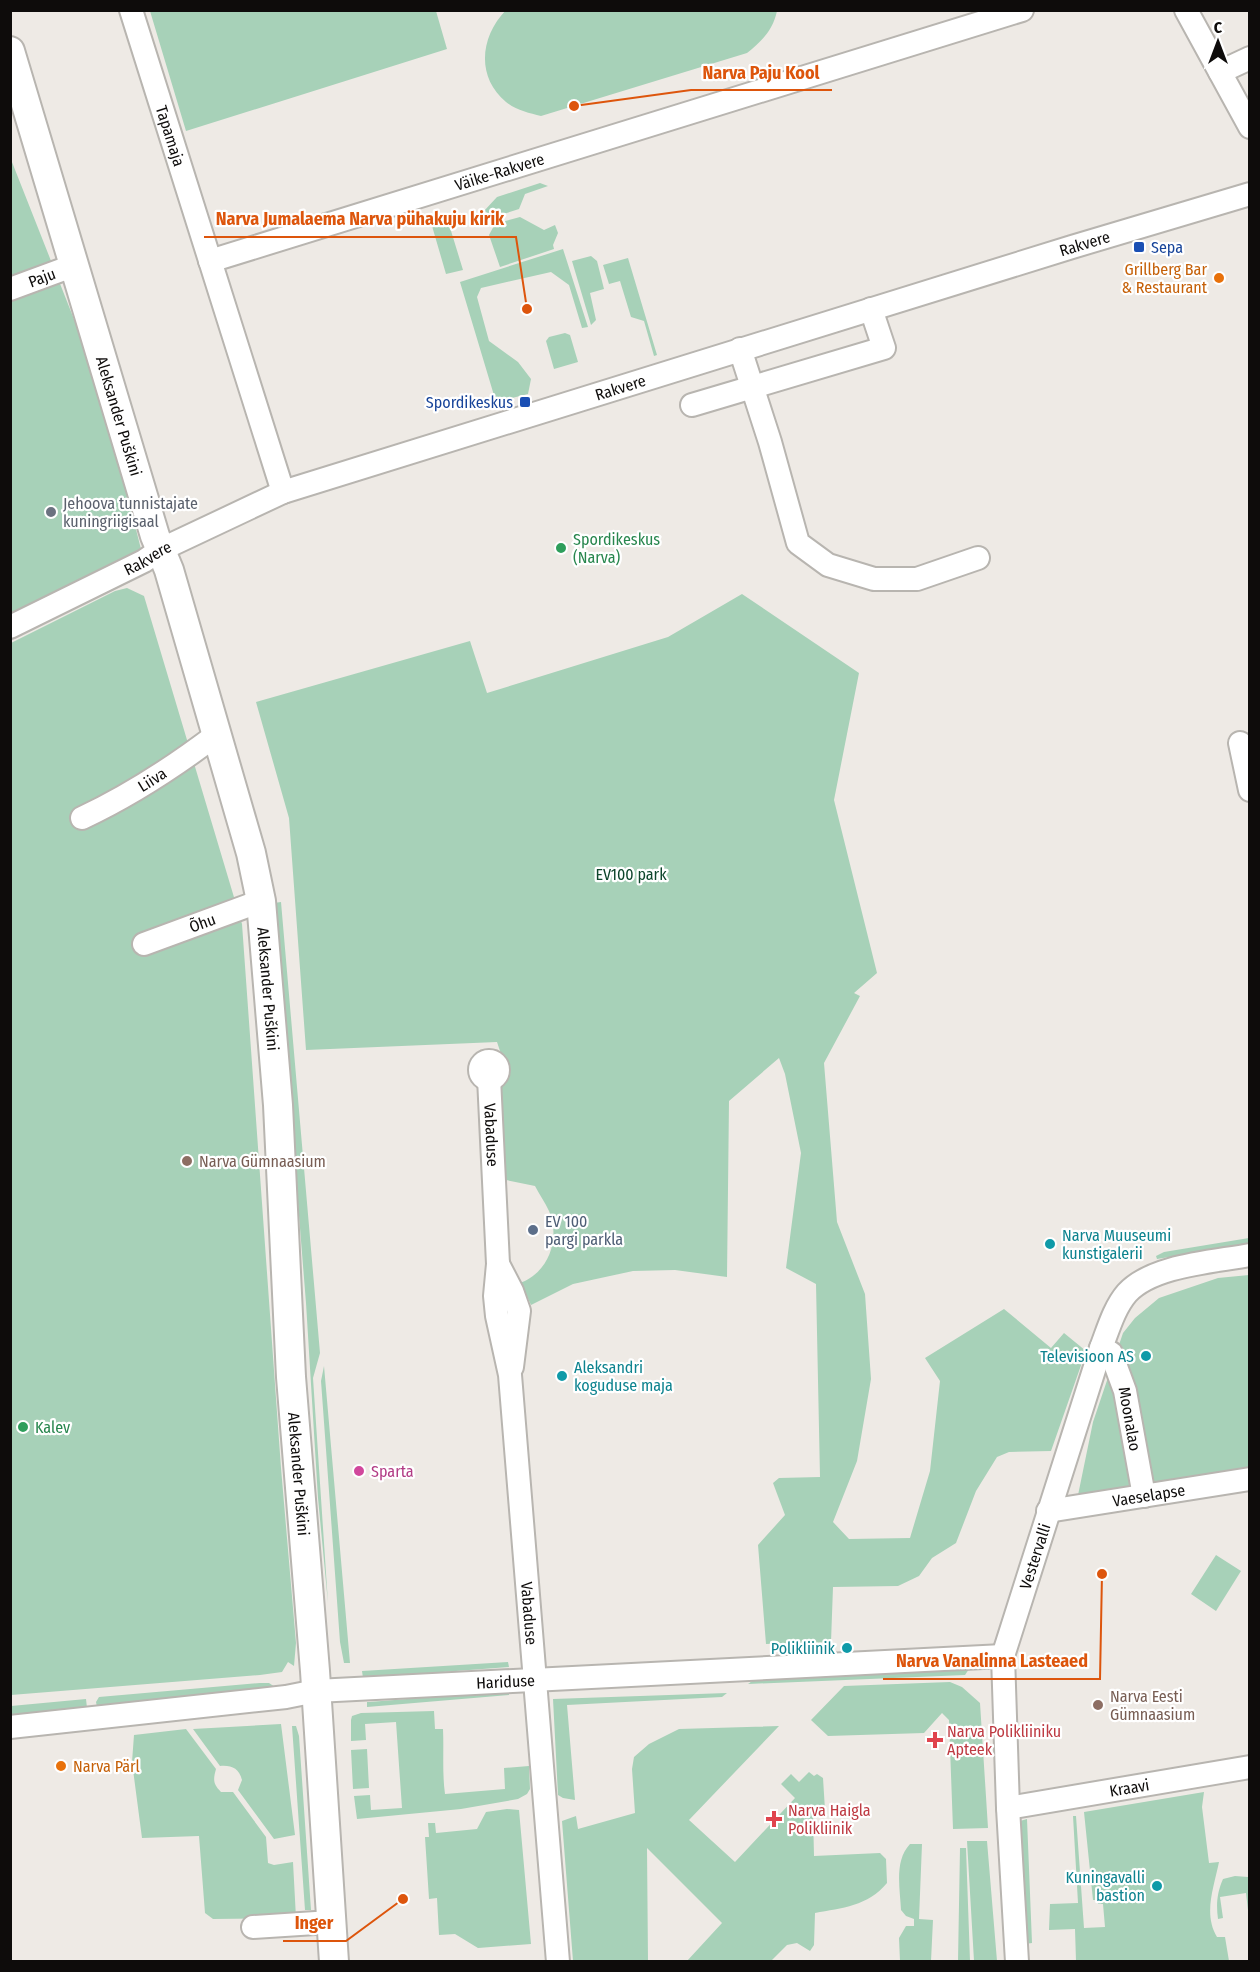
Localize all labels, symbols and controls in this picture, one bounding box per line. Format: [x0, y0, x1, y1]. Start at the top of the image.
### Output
north arrow [1188, 12, 1248, 72]
text: С [1214, 18, 1223, 37]
callout: Narva Paju Kool [691, 54, 832, 90]
text: Narva Paju Kool [703, 62, 820, 84]
street label: Tapamaja [152, 103, 189, 169]
street label: Väike-Rakvere [453, 149, 547, 195]
callout: Narva Jumalaema Narva pühakuju kirik [204, 201, 516, 237]
text: Narva Jumalaema Narva pühakuju kirik [216, 208, 505, 230]
street label: Rakvere [1057, 227, 1112, 260]
place label: Sepa [1151, 238, 1183, 257]
marker: Sepa [1132, 240, 1146, 254]
place label: Grillberg Bar & Restaurant [1121, 260, 1208, 297]
street label: Paju [26, 264, 58, 291]
marker: Grillberg Bar & Restaurant [1212, 271, 1226, 285]
street label: Aleksander Puškini [92, 354, 146, 478]
street label: Rakvere [593, 371, 648, 404]
place label: Spordikeskus [426, 393, 513, 412]
marker: Spordikeskus [518, 395, 532, 409]
place label: Jehoova tunnistajate kuningriigisaal [63, 494, 198, 531]
marker: Jehoova tunnistajate kuningriigisaal [44, 505, 58, 519]
place label: Spordikeskus (Narva) [573, 530, 660, 567]
street label: Rakvere [121, 537, 174, 579]
marker: Spordikeskus (Narva) [554, 541, 568, 555]
street label: Liiva [135, 764, 170, 796]
park label: EV100 park [595, 865, 667, 884]
street label: Õhu [186, 910, 218, 937]
street label: Aleksander Puškini [253, 927, 282, 1052]
street label: Vabaduse [480, 1103, 502, 1167]
place label: Narva Gümnaasium [199, 1152, 326, 1171]
marker: Narva Gümnaasium [180, 1154, 194, 1168]
place label: EV 100 pargi parkla [545, 1212, 623, 1249]
marker: EV 100 pargi parkla [526, 1223, 540, 1237]
place label: Narva Muuseumi kunstigalerii [1062, 1226, 1171, 1263]
marker: Narva Muuseumi kunstigalerii [1043, 1237, 1057, 1251]
place label: Televisioon AS [1040, 1347, 1134, 1366]
marker: Televisioon AS [1139, 1349, 1153, 1363]
place label: Aleksandri koguduse maja [574, 1358, 673, 1395]
marker: Aleksandri koguduse maja [555, 1369, 569, 1383]
street label: Moonalao [1114, 1385, 1145, 1453]
street label: Aleksander Puškini [284, 1412, 313, 1537]
place label: Kalev [35, 1418, 70, 1437]
marker: Kalev [16, 1420, 30, 1434]
place label: Sparta [371, 1462, 414, 1481]
marker: Sparta [352, 1464, 366, 1478]
street label: Vaeselapse [1111, 1480, 1187, 1511]
street label: Vestervalli [1016, 1521, 1055, 1592]
street label: Vabaduse [517, 1581, 541, 1646]
place label: Polikliinik [771, 1639, 836, 1658]
marker: Polikliinik [840, 1641, 854, 1655]
callout: Narva Vanalinna Lasteaed [883, 1643, 1100, 1679]
text: Narva Vanalinna Lasteaed [896, 1650, 1088, 1672]
street label: Hariduse [476, 1671, 536, 1693]
place label: Narva Eesti Gümnaasium [1110, 1687, 1195, 1724]
marker: Narva Eesti Gümnaasium [1091, 1698, 1105, 1712]
place label: Narva Polikliiniku Apteek [947, 1722, 1061, 1759]
marker: Narva Polikliiniku Apteek [928, 1733, 942, 1747]
place label: Narva Pärl [73, 1757, 140, 1776]
marker: Narva Pärl [54, 1759, 68, 1773]
street label: Kraavi [1108, 1775, 1151, 1801]
place label: Narva Haigla Polikliinik [788, 1801, 871, 1838]
marker: Narva Haigla Polikliinik [765, 1810, 783, 1828]
place label: Kuningavalli bastion [1066, 1868, 1145, 1905]
marker: Kuningavalli bastion [1150, 1879, 1164, 1893]
callout: Inger [283, 1905, 346, 1941]
text: Inger [295, 1912, 334, 1934]

